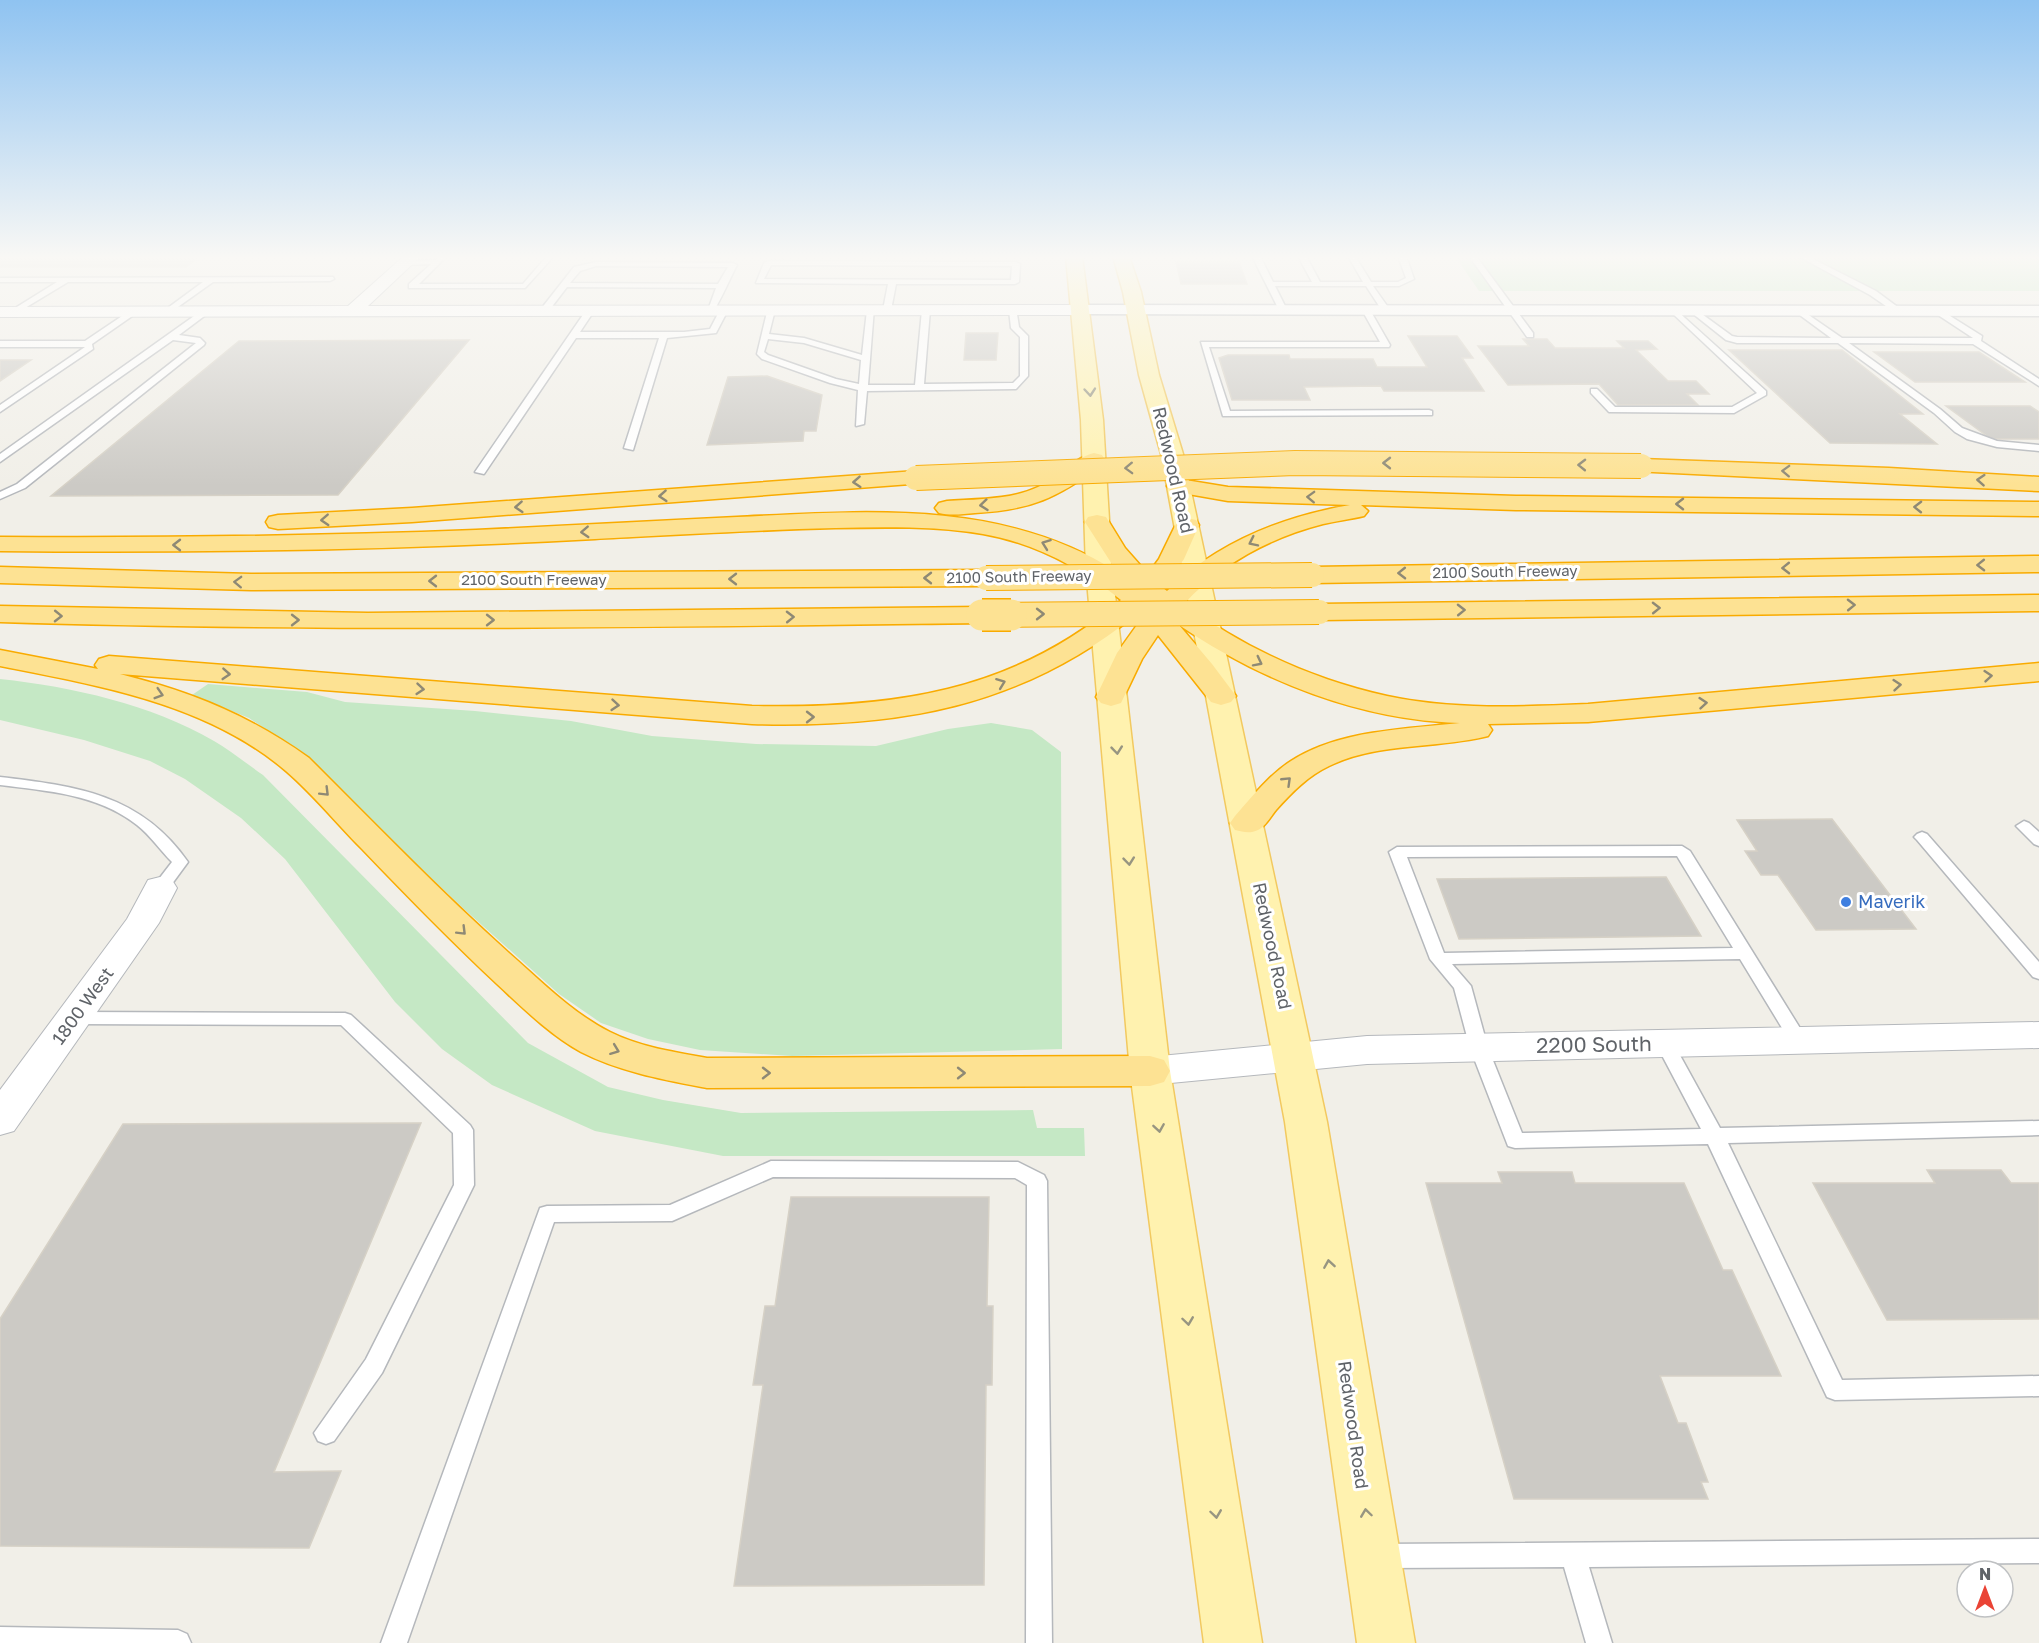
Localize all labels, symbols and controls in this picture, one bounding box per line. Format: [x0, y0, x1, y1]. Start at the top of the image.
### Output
one-way arrow [1083, 387, 1096, 396]
street label: Redwood Road [1149, 404, 1199, 535]
one-way arrow [1383, 457, 1392, 469]
one-way arrow [1578, 459, 1587, 471]
one-way arrow [1125, 462, 1134, 474]
one-way arrow [1781, 465, 1790, 477]
one-way arrow [1976, 474, 1985, 487]
one-way arrow [853, 475, 862, 488]
one-way arrow [658, 489, 667, 502]
one-way arrow [1306, 490, 1315, 503]
one-way arrow [979, 498, 988, 511]
one-way arrow [1676, 498, 1685, 510]
one-way arrow [515, 500, 524, 513]
one-way arrow [1913, 501, 1922, 513]
one-way arrow [320, 514, 329, 527]
one-way arrow [580, 525, 589, 538]
one-way arrow [1248, 535, 1259, 547]
one-way arrow [172, 539, 181, 551]
one-way arrow [1041, 539, 1052, 551]
one-way arrow [1976, 558, 1985, 571]
street label: 2100 South Freeway [1432, 561, 1578, 581]
one-way arrow [1781, 561, 1790, 574]
street label: 2100 South Freeway [946, 566, 1092, 586]
one-way arrow [1397, 567, 1406, 579]
street label: 2100 South Freeway [461, 570, 607, 588]
one-way arrow [923, 572, 932, 584]
one-way arrow [728, 573, 737, 585]
one-way arrow [428, 575, 437, 587]
one-way arrow [233, 576, 242, 588]
one-way arrow [1847, 599, 1856, 611]
one-way arrow [1652, 602, 1661, 614]
one-way arrow [1457, 604, 1466, 616]
one-way arrow [1036, 608, 1045, 621]
one-way arrow [54, 610, 63, 622]
one-way arrow [786, 611, 795, 623]
one-way arrow [291, 614, 300, 626]
one-way arrow [486, 614, 495, 626]
one-way arrow [1252, 655, 1263, 667]
one-way arrow [221, 667, 230, 680]
one-way arrow [1983, 670, 1992, 683]
one-way arrow [995, 678, 1006, 690]
one-way arrow [1892, 679, 1901, 692]
one-way arrow [416, 682, 425, 695]
one-way arrow [153, 687, 164, 699]
one-way arrow [1698, 697, 1707, 710]
one-way arrow [610, 698, 619, 711]
one-way arrow [806, 711, 815, 723]
one-way arrow [1110, 745, 1123, 755]
one-way arrow [1280, 777, 1290, 788]
one-way arrow [319, 785, 329, 796]
one-way arrow [1122, 857, 1135, 866]
street label: Redwood Road [1249, 880, 1297, 1011]
place label: Maverik [1858, 890, 1925, 912]
marker: Maverik [1839, 895, 1853, 909]
one-way arrow [455, 923, 466, 934]
street label: 1800 West [47, 962, 118, 1048]
street label: 2200 South [1536, 1030, 1652, 1058]
one-way arrow [609, 1042, 620, 1055]
one-way arrow [761, 1067, 770, 1079]
one-way arrow [956, 1067, 965, 1079]
one-way arrow [1153, 1124, 1165, 1133]
one-way arrow [1323, 1260, 1336, 1270]
one-way arrow [1181, 1317, 1193, 1326]
street label: Redwood Road [1334, 1359, 1374, 1490]
one-way arrow [1361, 1508, 1373, 1518]
one-way arrow [1209, 1510, 1221, 1519]
north arrow [1955, 1559, 2015, 1619]
text: N [1979, 1564, 1991, 1584]

